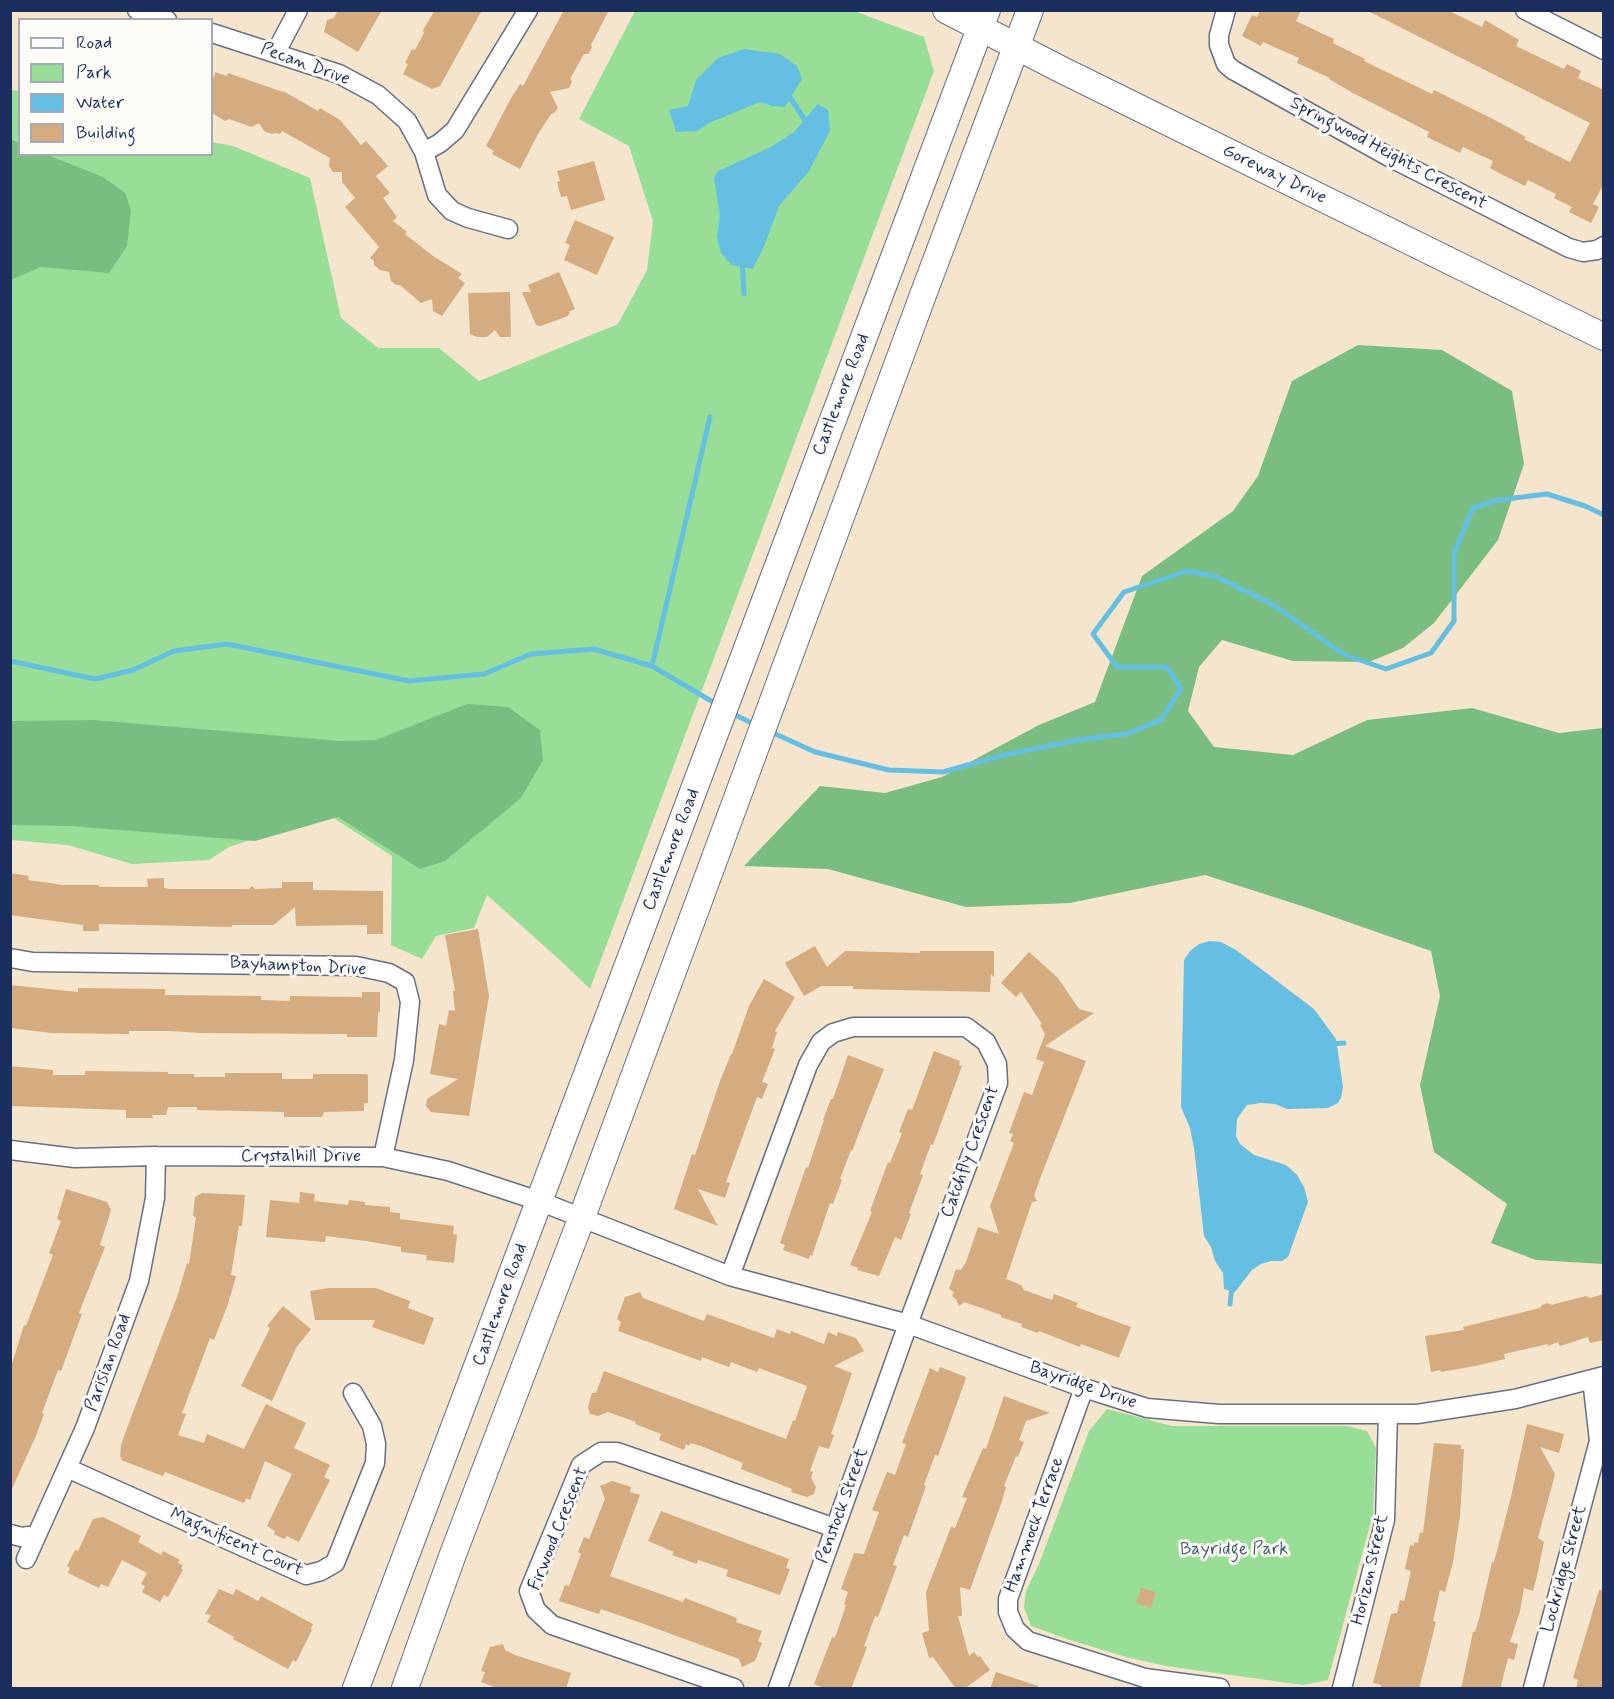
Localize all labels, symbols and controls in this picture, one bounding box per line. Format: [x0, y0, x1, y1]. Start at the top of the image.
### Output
legend [18, 18, 213, 156]
text: Road [76, 31, 112, 55]
street label: Pecan Drive [257, 39, 353, 91]
text: Park [76, 61, 112, 85]
text: Water [76, 91, 124, 115]
street label: Springwood Heights Crescent [1286, 93, 1490, 215]
text: Building [76, 121, 136, 145]
street label: Goreway Drive [1218, 141, 1330, 209]
street label: Castlemore Road [809, 331, 875, 459]
street label: Castlemore Road [639, 786, 705, 914]
street label: Bayhampton Drive [229, 953, 367, 981]
street label: Catchfly Crescent [937, 1083, 1005, 1221]
street label: Crystalhill Drive [241, 1146, 361, 1168]
street label: Castlemore Road [469, 1241, 533, 1369]
street label: Parisian Road [81, 1311, 137, 1415]
street label: Bayridge Drive [1027, 1358, 1139, 1414]
street label: Penstock Street [812, 1445, 874, 1567]
street label: Hammock Terrace [1000, 1454, 1070, 1596]
street label: Firwood Crescent [524, 1464, 594, 1594]
street label: Lockridge Street [1538, 1503, 1592, 1635]
street label: Magnificent Court [166, 1504, 306, 1582]
street label: Horizon Street [1348, 1513, 1394, 1627]
park label: Bayridge Park [1180, 1539, 1288, 1561]

